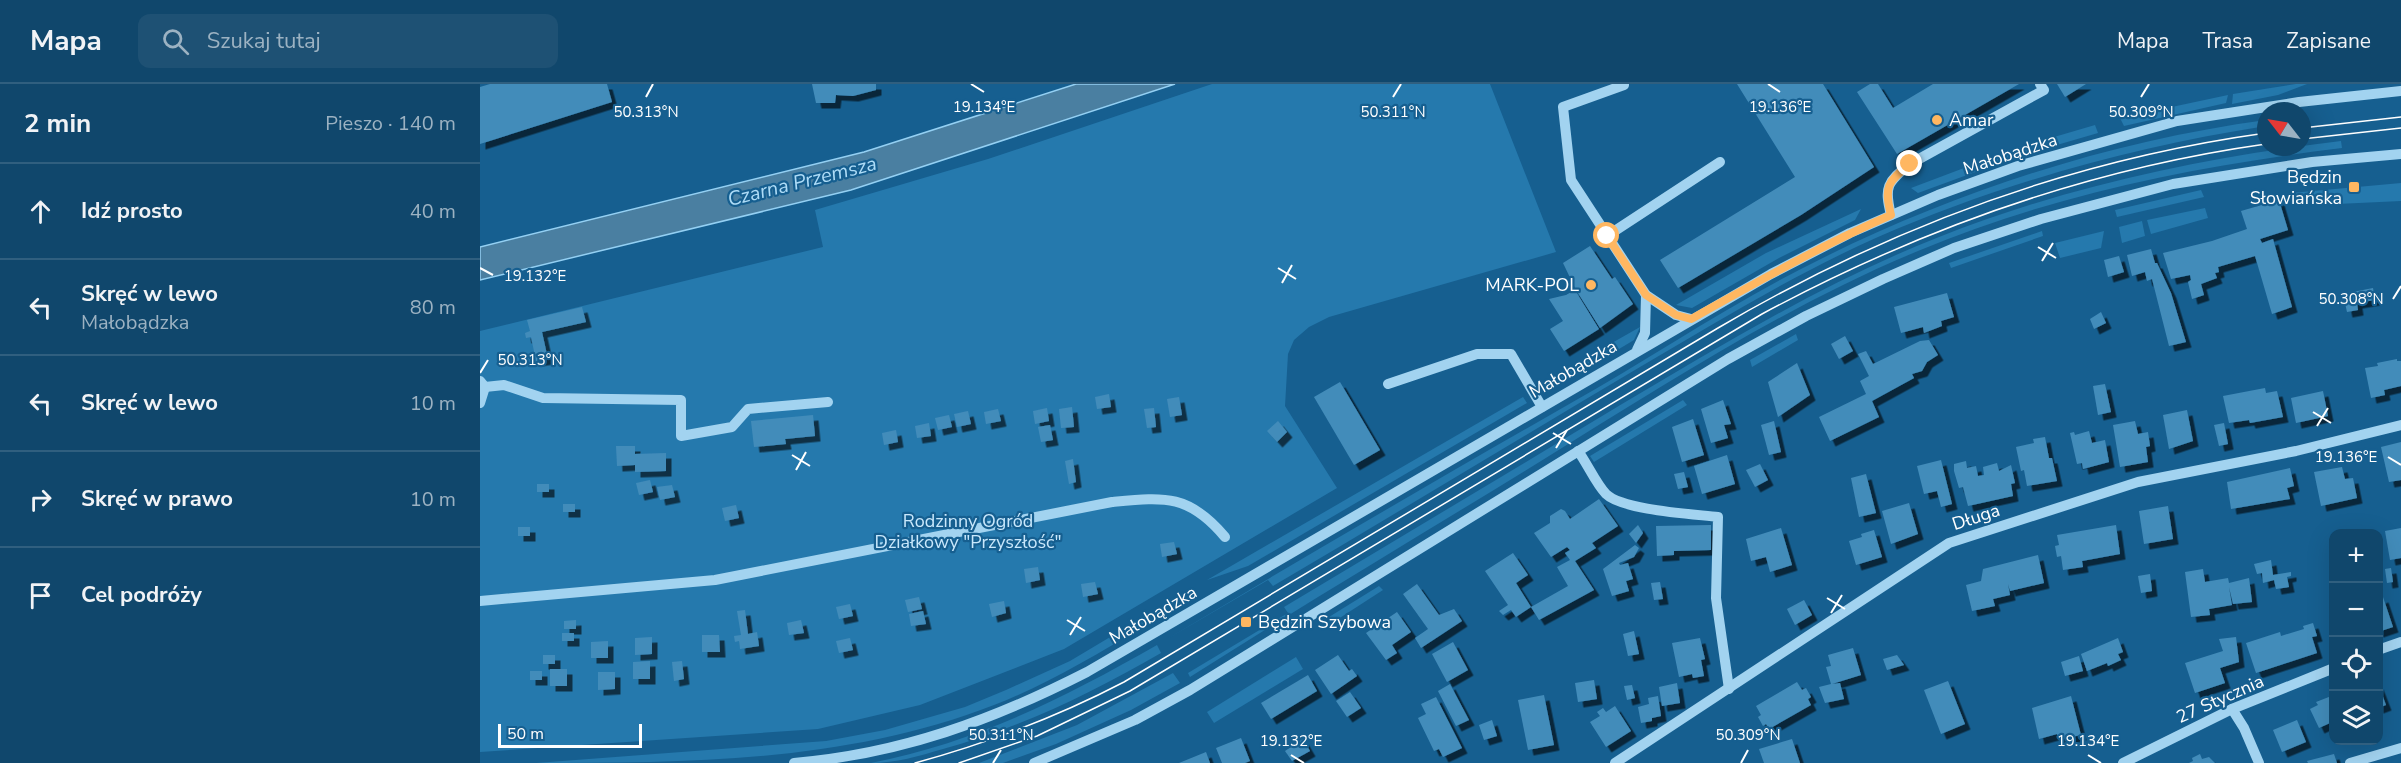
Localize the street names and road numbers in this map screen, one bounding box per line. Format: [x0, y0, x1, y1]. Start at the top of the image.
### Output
street label: Małobądzka [1960, 128, 2060, 180]
street label: Małobądzka [1525, 334, 1621, 404]
street label: Długa [1949, 498, 2003, 536]
street label: Małobądzka [1105, 580, 1201, 650]
street label: 27 Stycznia [2172, 669, 2268, 729]

